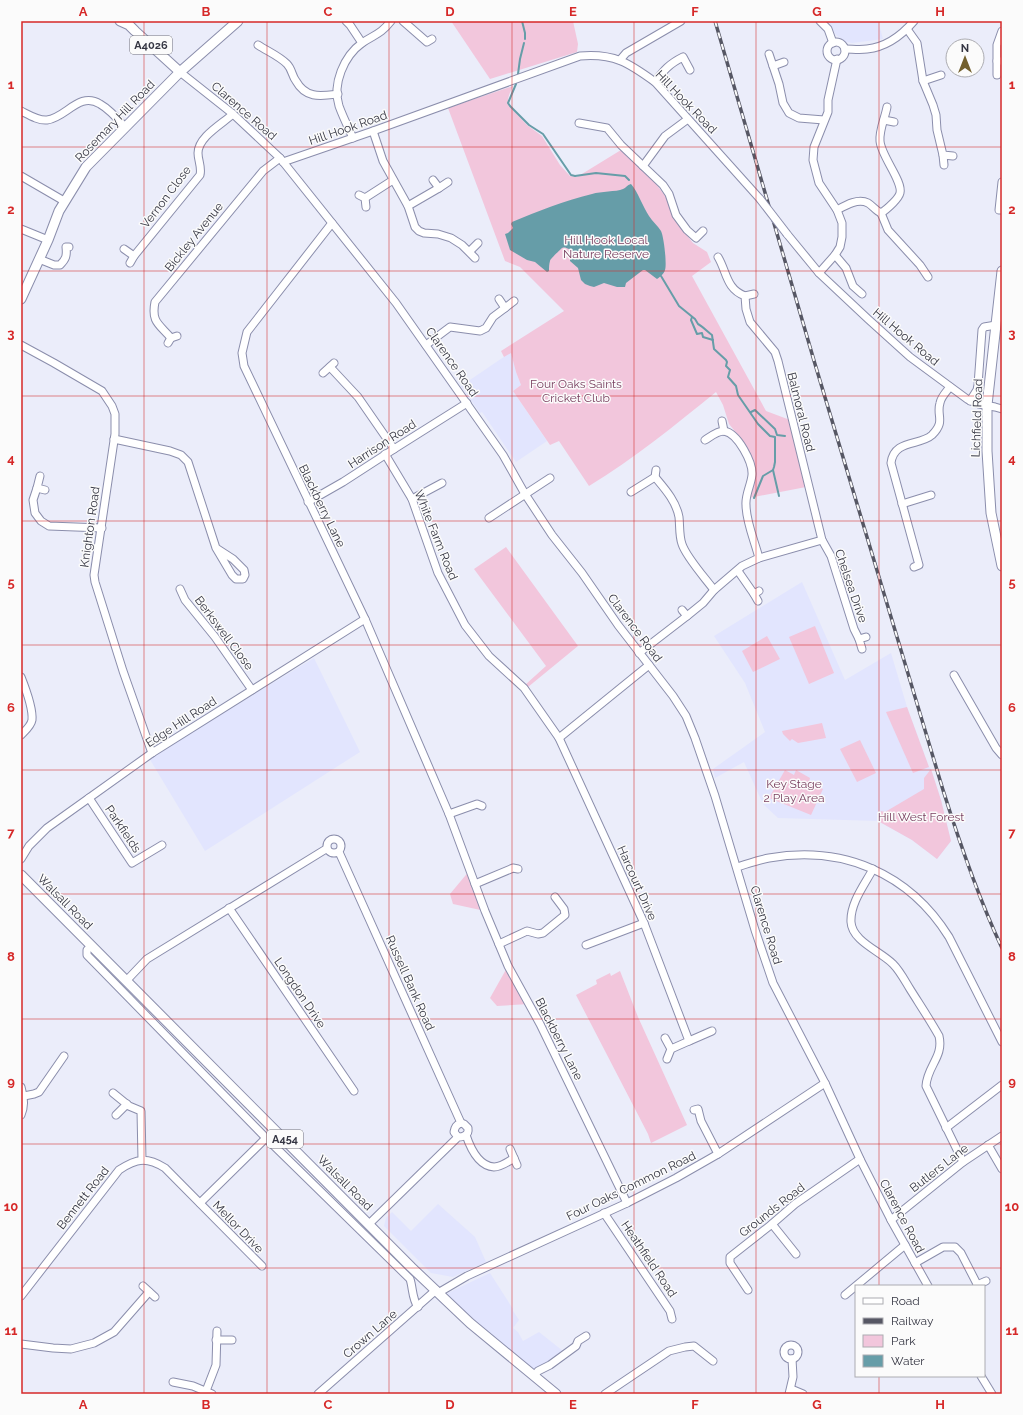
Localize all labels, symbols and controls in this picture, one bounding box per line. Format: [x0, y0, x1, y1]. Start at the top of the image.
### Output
text: A [79, 4, 88, 19]
text: B [202, 4, 211, 19]
text: C [324, 4, 333, 19]
text: D [445, 4, 455, 19]
text: E [569, 4, 577, 19]
text: F [691, 4, 699, 19]
text: G [812, 4, 822, 19]
text: H [935, 4, 945, 19]
road number: A4026 [130, 36, 172, 54]
north arrow [945, 38, 985, 78]
text: N [961, 42, 969, 55]
street label: Hill Hook Road [653, 68, 719, 136]
text: 1 [8, 77, 15, 92]
street label: Rosemary Hill Road [72, 77, 158, 165]
text: 1 [1009, 77, 1016, 92]
street label: Clarence Road [209, 79, 279, 143]
street label: Hill Hook Road [307, 108, 389, 148]
street label: Vernon Close [138, 163, 194, 231]
street label: Bickley Avenue [162, 200, 226, 274]
text: 2 [7, 202, 15, 217]
text: 2 [1008, 202, 1016, 217]
park label: Hill Hook Local Nature Reserve [563, 233, 649, 261]
street label: Hill Hook Road [870, 305, 942, 369]
street label: Clarence Road [423, 325, 481, 399]
text: 3 [7, 326, 15, 341]
text: 3 [1008, 326, 1016, 341]
street label: Balmoral Road [784, 371, 818, 453]
park label: Four Oaks Saints Cricket Club [530, 377, 622, 405]
street label: Lichfield Road [969, 378, 985, 458]
street label: Harrison Road [345, 417, 419, 471]
text: 4 [7, 451, 15, 466]
text: 4 [1008, 451, 1016, 466]
street label: Blackberry Lane [296, 462, 348, 550]
street label: Knighton Road [77, 486, 103, 568]
street label: White Farm Road [412, 488, 460, 582]
street label: Chelsea Drive [832, 548, 870, 624]
text: 5 [7, 575, 15, 590]
text: 5 [1008, 575, 1016, 590]
street label: Clarence Road [605, 591, 665, 665]
street label: Berkswell Close [192, 593, 256, 673]
street label: Edge Hill Road [143, 694, 219, 750]
text: 6 [7, 700, 15, 715]
text: 6 [1008, 700, 1016, 715]
park label: Key Stage 2 Play Area [764, 777, 824, 805]
street label: Parkfields [102, 803, 144, 856]
park label: Hill West Forest [878, 810, 964, 824]
text: 7 [7, 825, 15, 840]
text: 7 [1008, 825, 1016, 840]
street label: Harcourt Drive [614, 844, 660, 922]
street label: Walsall Road [35, 872, 95, 932]
street label: Clarence Road [747, 884, 785, 966]
street label: Russell Bank Road [383, 933, 437, 1033]
text: 8 [7, 949, 15, 964]
text: 8 [1008, 949, 1016, 964]
street label: Longdon Drive [271, 955, 329, 1031]
street label: Blackberry Lane [532, 996, 586, 1082]
text: 9 [7, 1074, 15, 1089]
text: 9 [1008, 1074, 1016, 1089]
road number: A454 [267, 1130, 303, 1148]
street label: Butlers Lane [907, 1141, 971, 1195]
street label: Four Oaks Common Road [564, 1149, 698, 1223]
street label: Walsall Road [315, 1153, 375, 1213]
street label: Bennett Road [54, 1164, 112, 1232]
street label: Clarence Road [877, 1177, 927, 1255]
street label: Grounds Road [737, 1180, 807, 1240]
street label: Mellor Drive [210, 1198, 266, 1256]
text: 10 [4, 1199, 18, 1214]
text: 10 [1005, 1199, 1019, 1214]
street label: Heathfield Road [618, 1218, 680, 1300]
legend [855, 1285, 985, 1377]
text: Road [891, 1294, 920, 1308]
street label: Crown Lane [340, 1307, 400, 1361]
text: Railway [891, 1314, 934, 1328]
text: 11 [5, 1323, 18, 1338]
text: 11 [1006, 1323, 1019, 1338]
text: Park [891, 1334, 916, 1348]
text: Water [891, 1354, 925, 1368]
text: A [79, 1397, 88, 1412]
text: B [202, 1397, 211, 1412]
text: C [324, 1397, 333, 1412]
text: D [445, 1397, 455, 1412]
text: E [569, 1397, 577, 1412]
text: F [691, 1397, 699, 1412]
text: G [812, 1397, 822, 1412]
text: H [935, 1397, 945, 1412]

